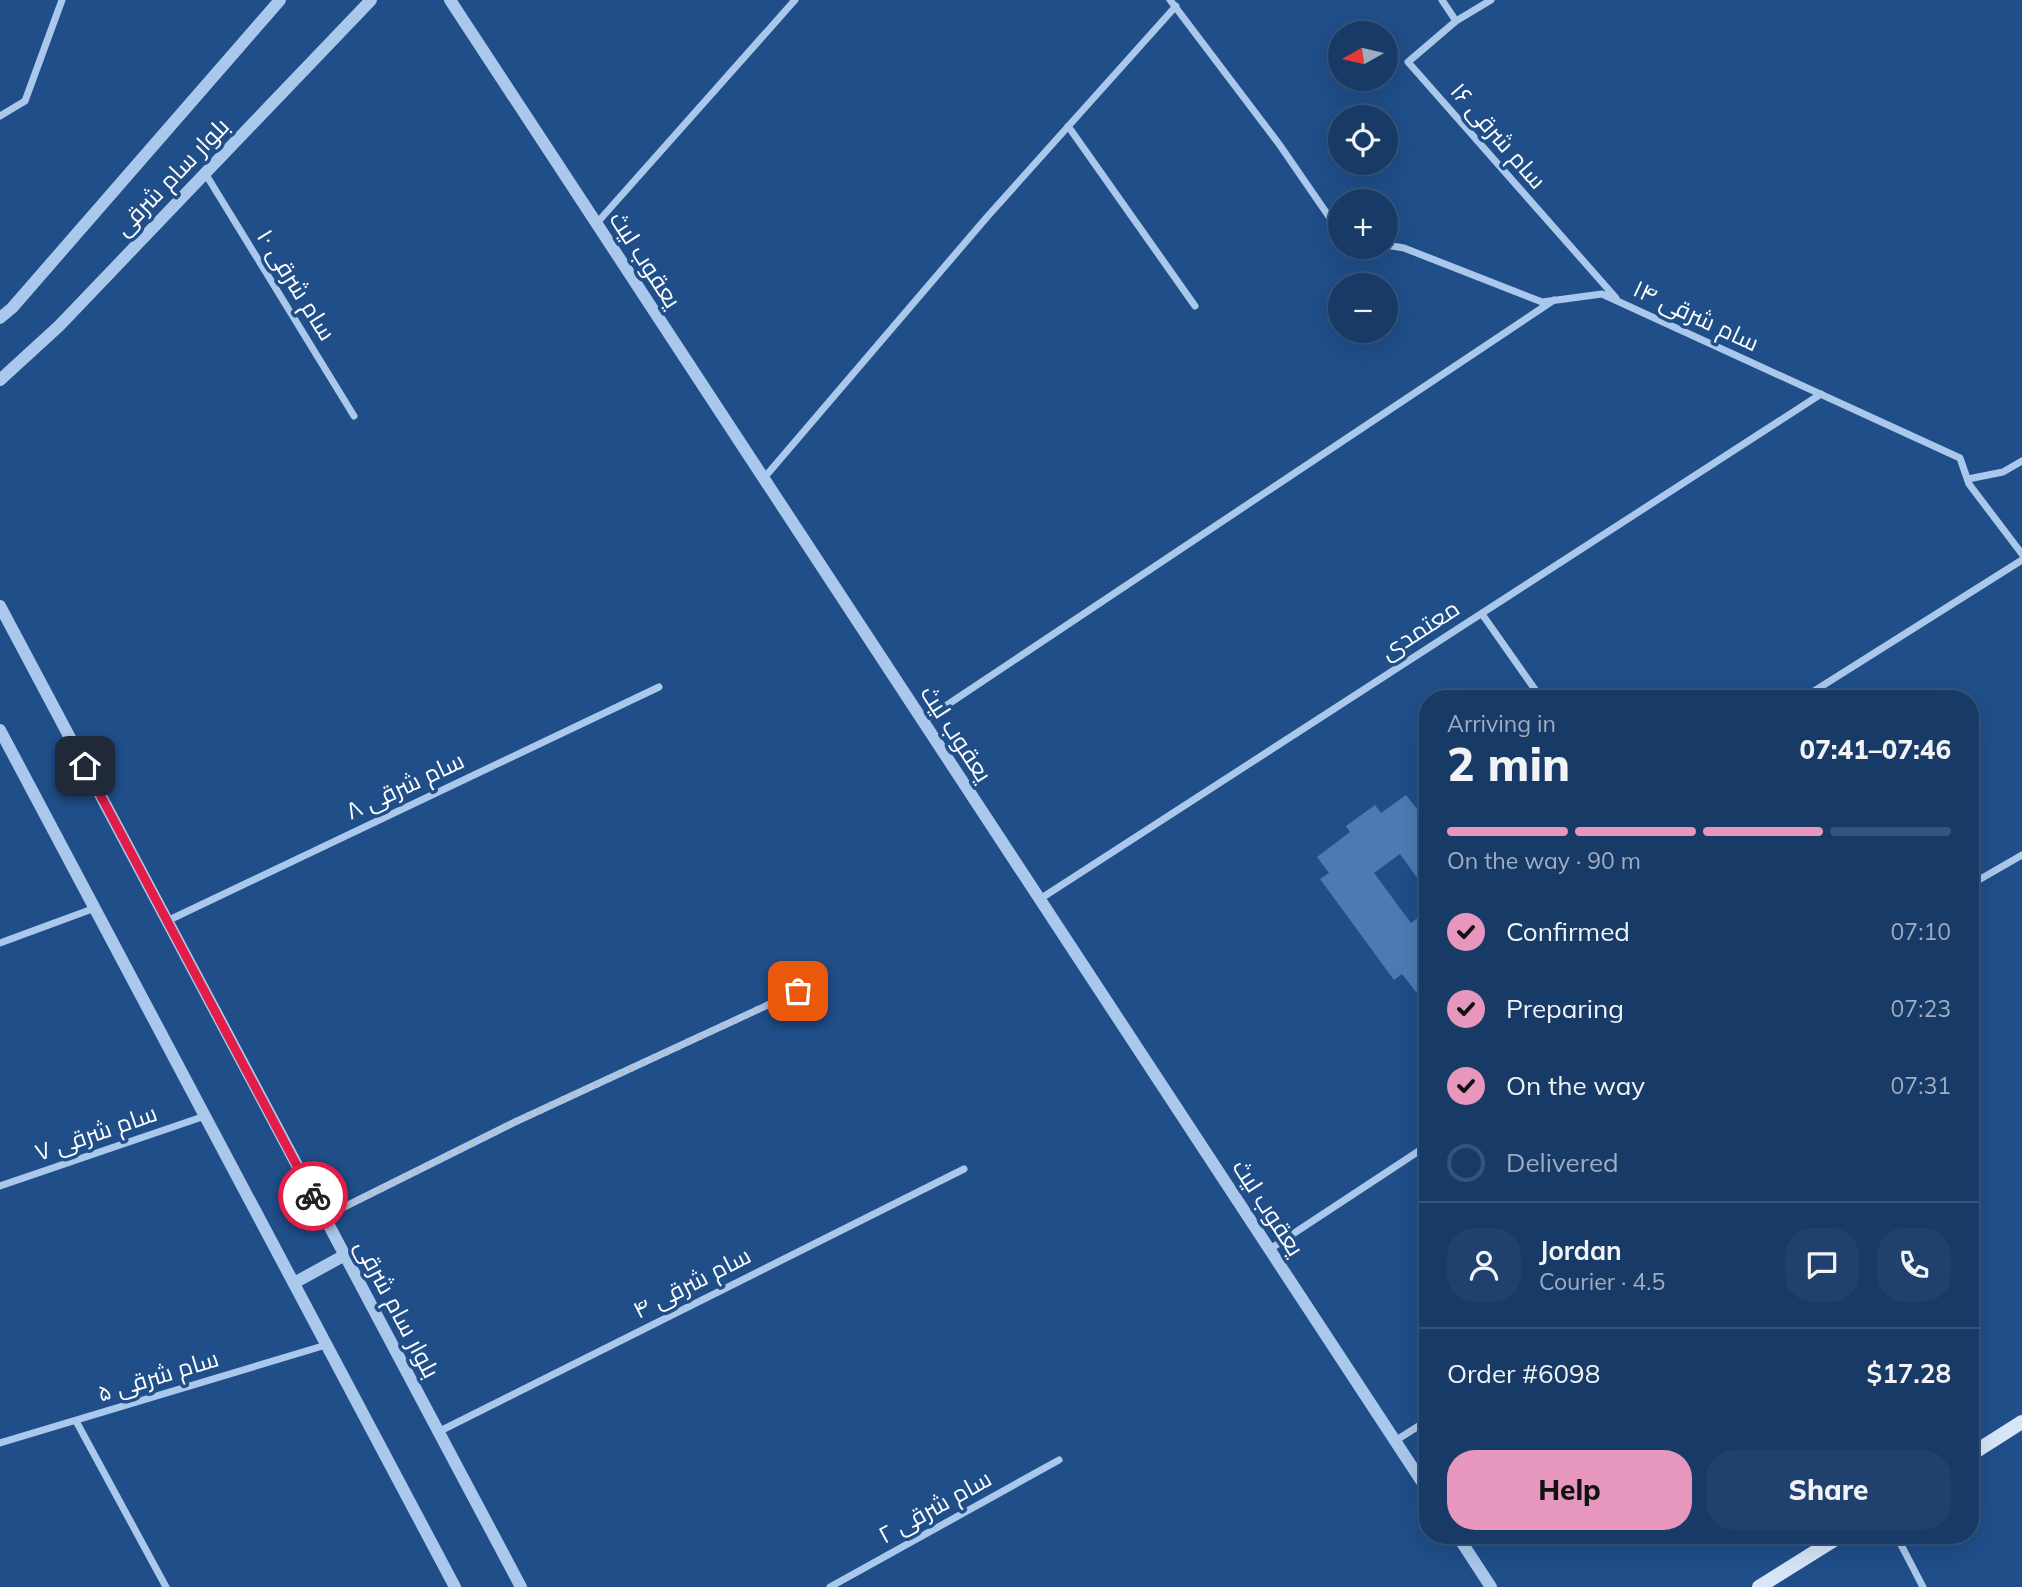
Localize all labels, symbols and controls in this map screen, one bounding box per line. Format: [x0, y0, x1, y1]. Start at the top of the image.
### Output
north arrow [1328, 21, 1398, 91]
map controls [1328, 21, 1398, 343]
street label: سام شرقی ۱۶ [1443, 76, 1553, 196]
button: locate [1328, 105, 1398, 175]
street label: بلوار سام شرقی [108, 111, 236, 243]
button: + [1328, 189, 1398, 259]
street label: یعقوب لیث [603, 205, 689, 314]
street label: سام شرقی ۱۰ [249, 223, 343, 347]
button: − [1328, 273, 1398, 343]
street label: سام شرقی ۱۴ [1628, 273, 1764, 359]
street label: معتمدی [1374, 593, 1465, 666]
street label: یعقوب لیث [914, 679, 1000, 788]
text: Arriving in [1447, 709, 1556, 738]
text: 07:41–07:46 [1800, 733, 1951, 766]
text: 2 min [1447, 735, 1570, 793]
pin [55, 736, 115, 796]
street label: سام شرقی ۸ [341, 745, 469, 827]
icon: home [66, 747, 104, 785]
text: On the way · 90 m [1447, 846, 1641, 875]
icon: check [1447, 913, 1485, 951]
text: Confirmed [1506, 915, 1630, 948]
text: 07:10 [1891, 917, 1951, 946]
pin [768, 961, 828, 1021]
icon: bag [779, 972, 817, 1010]
icon: check [1447, 990, 1485, 1028]
text: Preparing [1506, 992, 1624, 1025]
text: 07:23 [1891, 994, 1951, 1023]
icon: check [1447, 1067, 1485, 1105]
text: On the way [1506, 1069, 1645, 1102]
text: 07:31 [1891, 1071, 1951, 1100]
street label: سام شرقی ۷ [31, 1097, 161, 1169]
text: Delivered [1506, 1146, 1619, 1179]
street label: یعقوب لیث [1226, 1153, 1312, 1262]
courier [278, 1161, 348, 1231]
icon: bike [294, 1177, 332, 1215]
button: person [1447, 1228, 1521, 1302]
button: chat [1785, 1228, 1859, 1302]
button: phone [1877, 1228, 1951, 1302]
street label: بلوار سام شرقی [347, 1234, 447, 1384]
text: Jordan [1539, 1234, 1622, 1267]
street label: سام شرقی ۴ [628, 1240, 756, 1326]
text: Courier · 4.5 [1539, 1267, 1665, 1296]
street label: سام شرقی ۵ [93, 1342, 223, 1410]
text: Order #6098 [1447, 1357, 1600, 1390]
text: $17.28 [1867, 1357, 1951, 1390]
button: Help [1447, 1450, 1692, 1530]
button: Share [1706, 1450, 1951, 1530]
street label: سام شرقی ۲ [873, 1463, 997, 1551]

